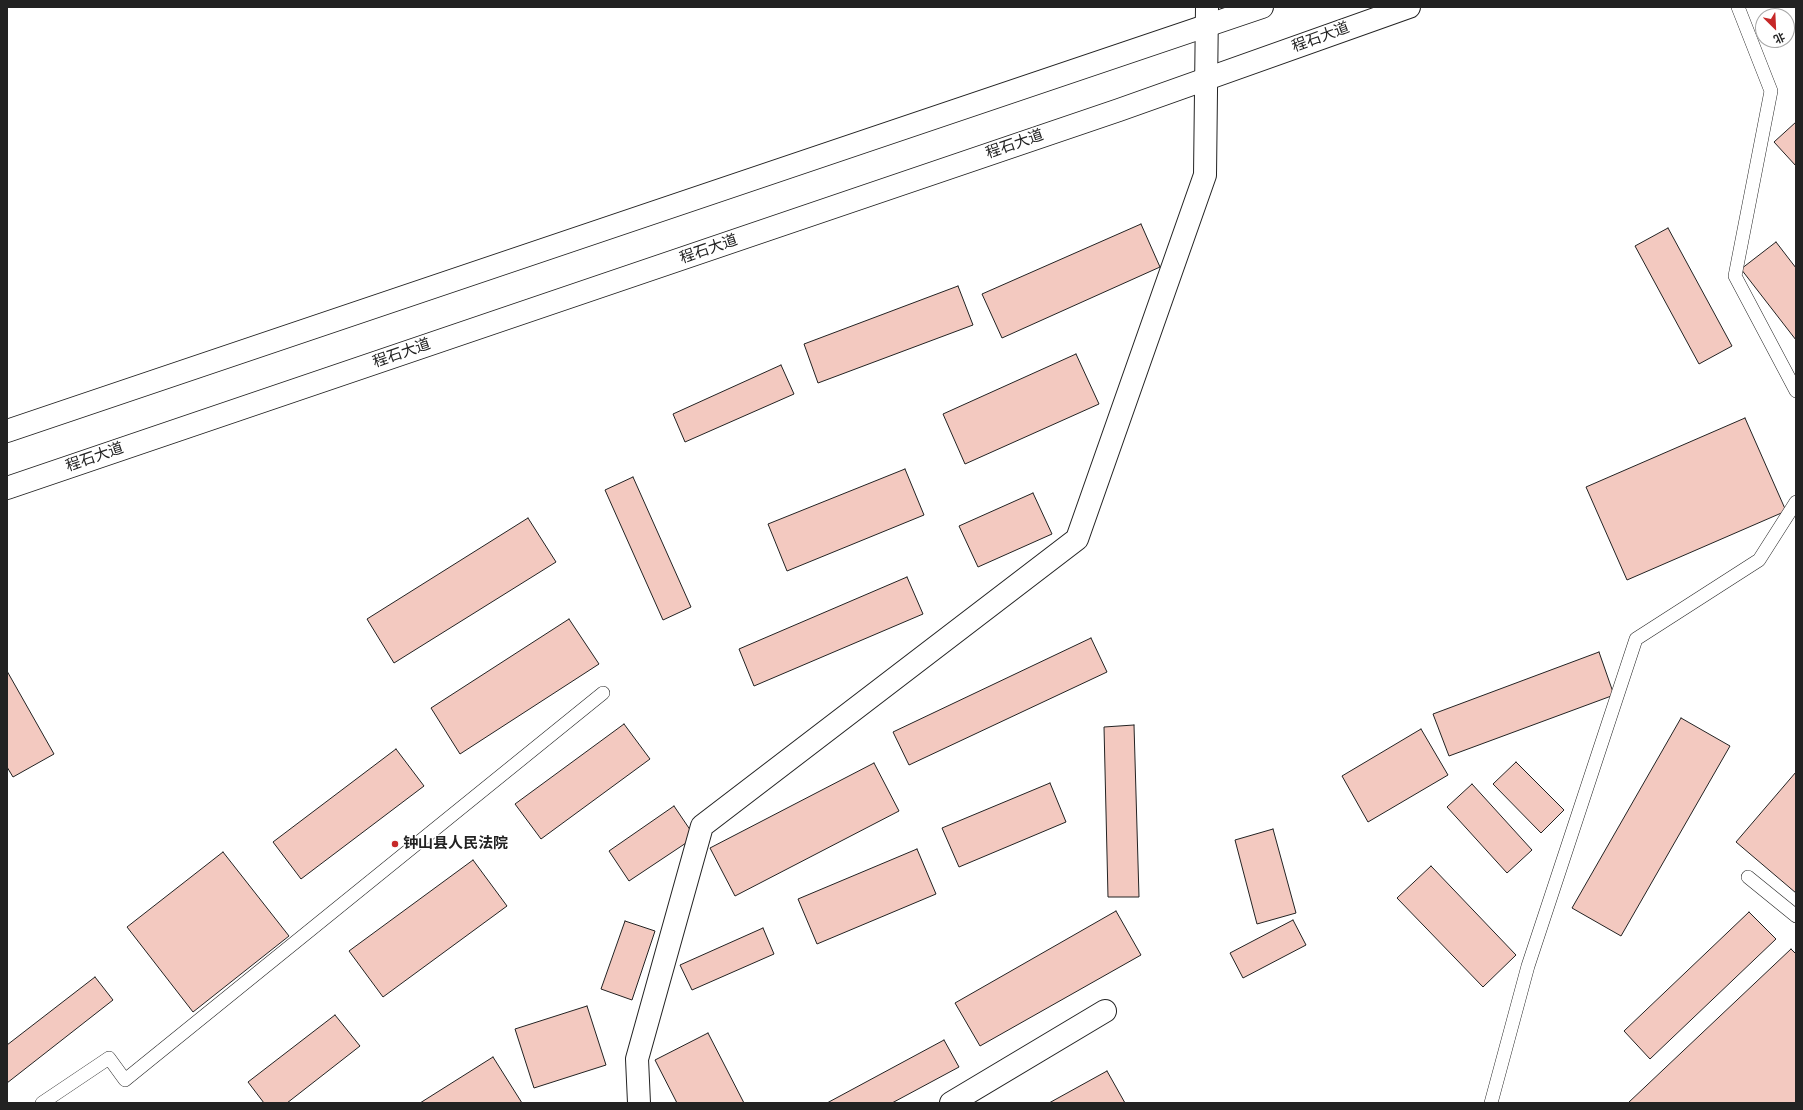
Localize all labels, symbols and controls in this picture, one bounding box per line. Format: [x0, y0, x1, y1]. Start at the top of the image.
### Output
north arrow [1755, 8, 1795, 48]
street label: 程石大道 [1290, 19, 1352, 57]
text: 北 [1771, 29, 1788, 48]
street label: 程石大道 [984, 127, 1046, 163]
street label: 程石大道 [678, 232, 740, 268]
street label: 程石大道 [371, 336, 433, 372]
street label: 程石大道 [64, 440, 126, 476]
place label: 钟山县人民法院 [403, 835, 508, 853]
marker: 钟山县人民法院 [390, 839, 400, 849]

